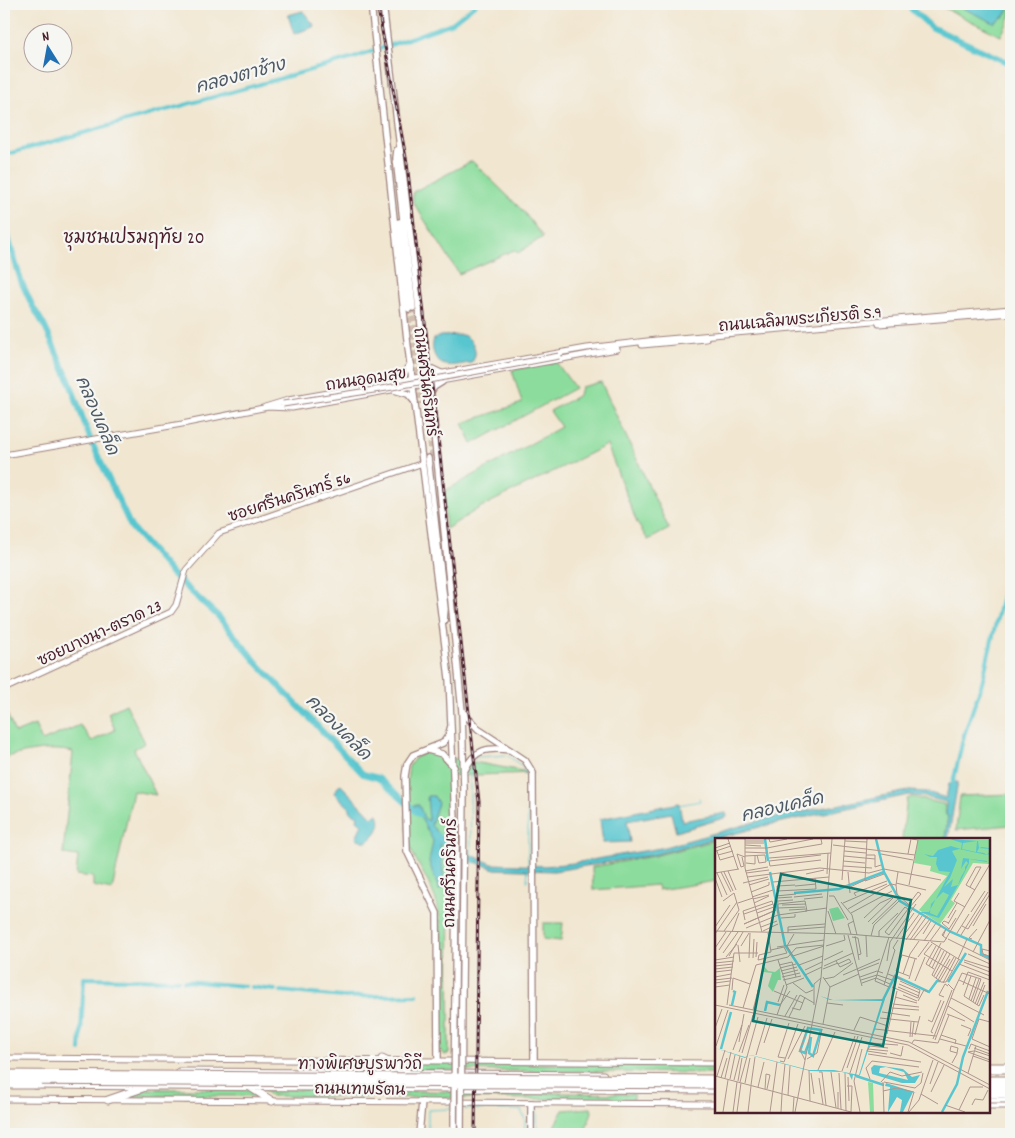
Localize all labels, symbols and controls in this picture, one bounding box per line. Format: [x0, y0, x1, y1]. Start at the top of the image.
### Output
north arrow [22, 22, 72, 72]
text: N [41, 27, 51, 48]
water label: คลองตาช้าง [192, 51, 290, 101]
district label: ชุมชนเปรมฤทัย 20 [63, 226, 205, 252]
street label: ถนนเฉลิมพระเกียรติ ร.9 [718, 301, 883, 339]
street label: ถนนศรีนครินทร์ [406, 326, 445, 439]
street label: ถนนอุดมสุข [324, 363, 409, 398]
water label: คลองเคล็ด [68, 372, 126, 460]
street label: ซอยศรีนครินทร์ 56 [225, 466, 354, 529]
street label: ซอยบางนา-ตราด 23 [34, 595, 166, 673]
water label: คลองเคล็ด [299, 689, 378, 768]
water label: คลองเคล็ด [738, 785, 827, 830]
street label: ถนนศรีนครินทร์ [437, 817, 464, 928]
inset map [715, 838, 990, 1113]
street label: ทางพิเศษบูรพาวิถี [298, 1053, 422, 1077]
street label: ถนนเทพรัตน [314, 1077, 406, 1103]

